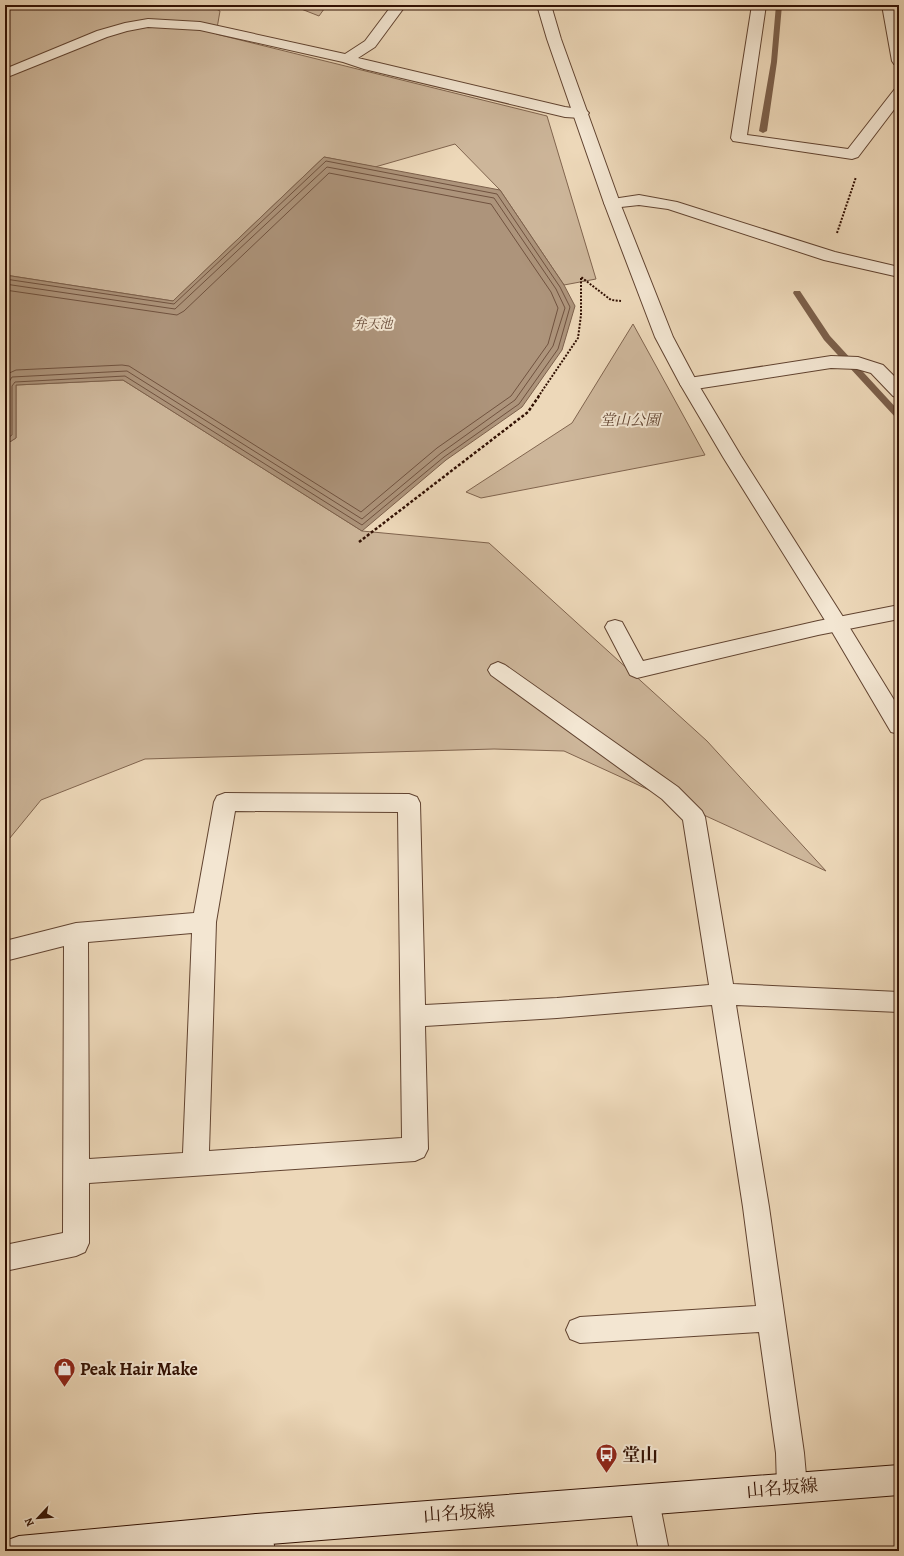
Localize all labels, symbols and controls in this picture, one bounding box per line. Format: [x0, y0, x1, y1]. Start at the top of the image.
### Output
water label: 弁天池 [353, 315, 394, 332]
park label: 堂山公園 [600, 410, 663, 430]
shop icon: Peak Hair Make [52, 1356, 78, 1389]
place label: Peak Hair Make [80, 1357, 198, 1381]
bus stop icon: 堂山 [594, 1442, 620, 1475]
place label: 堂山 [622, 1443, 658, 1467]
street label: 山名坂線 [745, 1473, 819, 1503]
north arrow [18, 1498, 58, 1538]
street label: 山名坂線 [422, 1499, 496, 1527]
text: N [21, 1515, 38, 1529]

